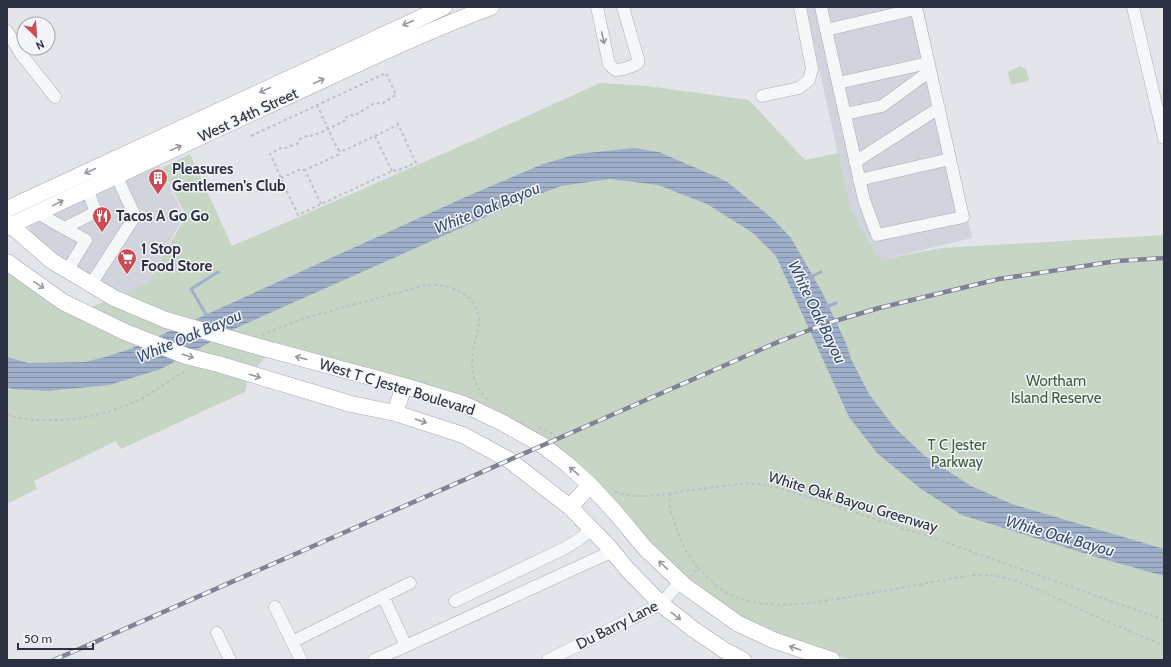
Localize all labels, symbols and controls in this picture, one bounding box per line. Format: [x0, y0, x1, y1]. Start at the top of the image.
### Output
north arrow [16, 16, 56, 56]
one-way arrow [403, 20, 415, 27]
one-way arrow [600, 31, 608, 44]
text: N [34, 37, 47, 53]
one-way arrow [313, 77, 325, 85]
street label: West 34th Street [195, 84, 301, 146]
one-way arrow [260, 87, 272, 94]
one-way arrow [170, 144, 182, 151]
place label: Pleasures Gentlemen's Club [172, 160, 286, 195]
one-way arrow [84, 167, 96, 175]
building icon: Pleasures Gentlemen's Club [147, 167, 169, 195]
water label: White Oak Bayou [431, 178, 543, 238]
one-way arrow [52, 199, 64, 206]
restaurant icon: Tacos A Go Go [91, 205, 113, 233]
place label: Tacos A Go Go [116, 207, 209, 225]
place label: 1 Stop Food Store [141, 240, 212, 275]
supermarket icon: 1 Stop Food Store [116, 247, 138, 275]
water label: White Oak Bayou [784, 257, 850, 367]
one-way arrow [33, 281, 44, 289]
water label: White Oak Bayou [134, 305, 244, 367]
one-way arrow [181, 353, 194, 360]
one-way arrow [295, 354, 308, 361]
street label: West T C Jester Boulevard [317, 355, 477, 419]
park label: Wortham Island Reserve [1011, 372, 1102, 407]
one-way arrow [249, 373, 262, 380]
one-way arrow [415, 418, 427, 426]
park label: T C Jester Parkway [928, 436, 987, 471]
one-way arrow [569, 466, 579, 475]
street label: White Oak Bayou Greenway [766, 468, 940, 537]
water label: White Oak Bayou [1003, 511, 1117, 561]
one-way arrow [658, 560, 668, 570]
street label: Du Barry Lane [573, 597, 661, 653]
one-way arrow [670, 612, 681, 620]
scale bar [18, 625, 93, 651]
text: 50 m [24, 631, 52, 646]
one-way arrow [789, 644, 802, 651]

